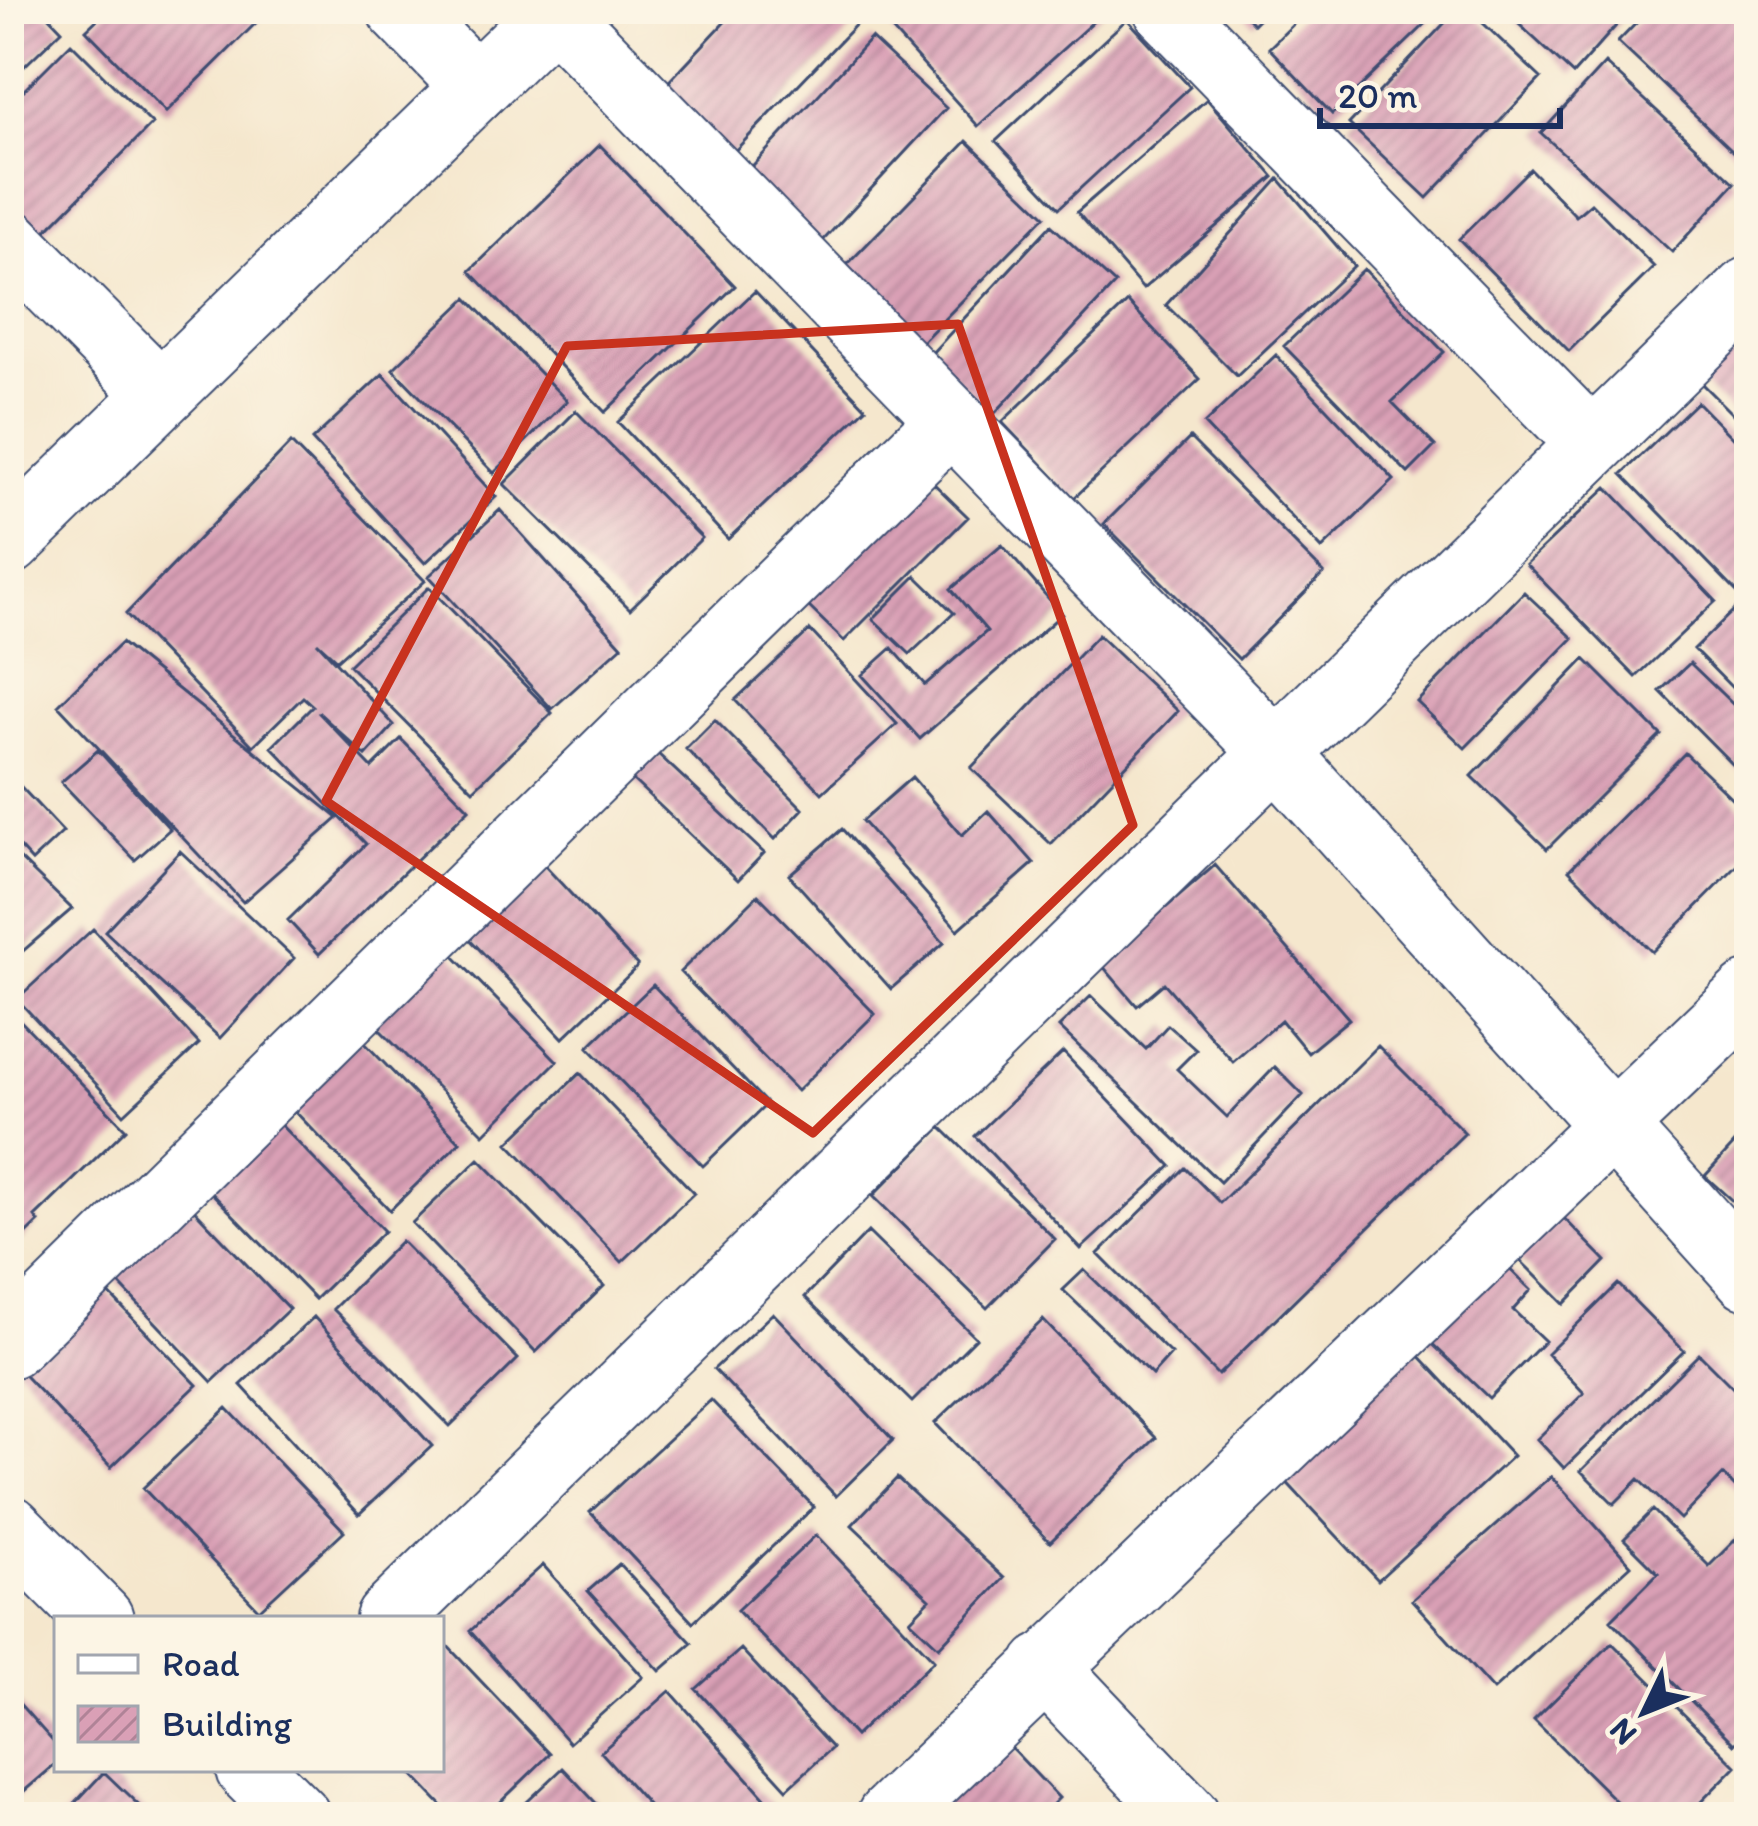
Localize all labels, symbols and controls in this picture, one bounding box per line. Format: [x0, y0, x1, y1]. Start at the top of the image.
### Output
scale bar [1320, 54, 1560, 128]
text: 20 m [1338, 74, 1418, 117]
legend [54, 1616, 444, 1772]
text: Road [162, 1642, 240, 1685]
north arrow [1584, 1652, 1704, 1772]
text: Building [162, 1702, 292, 1745]
text: N [1601, 1711, 1644, 1754]

